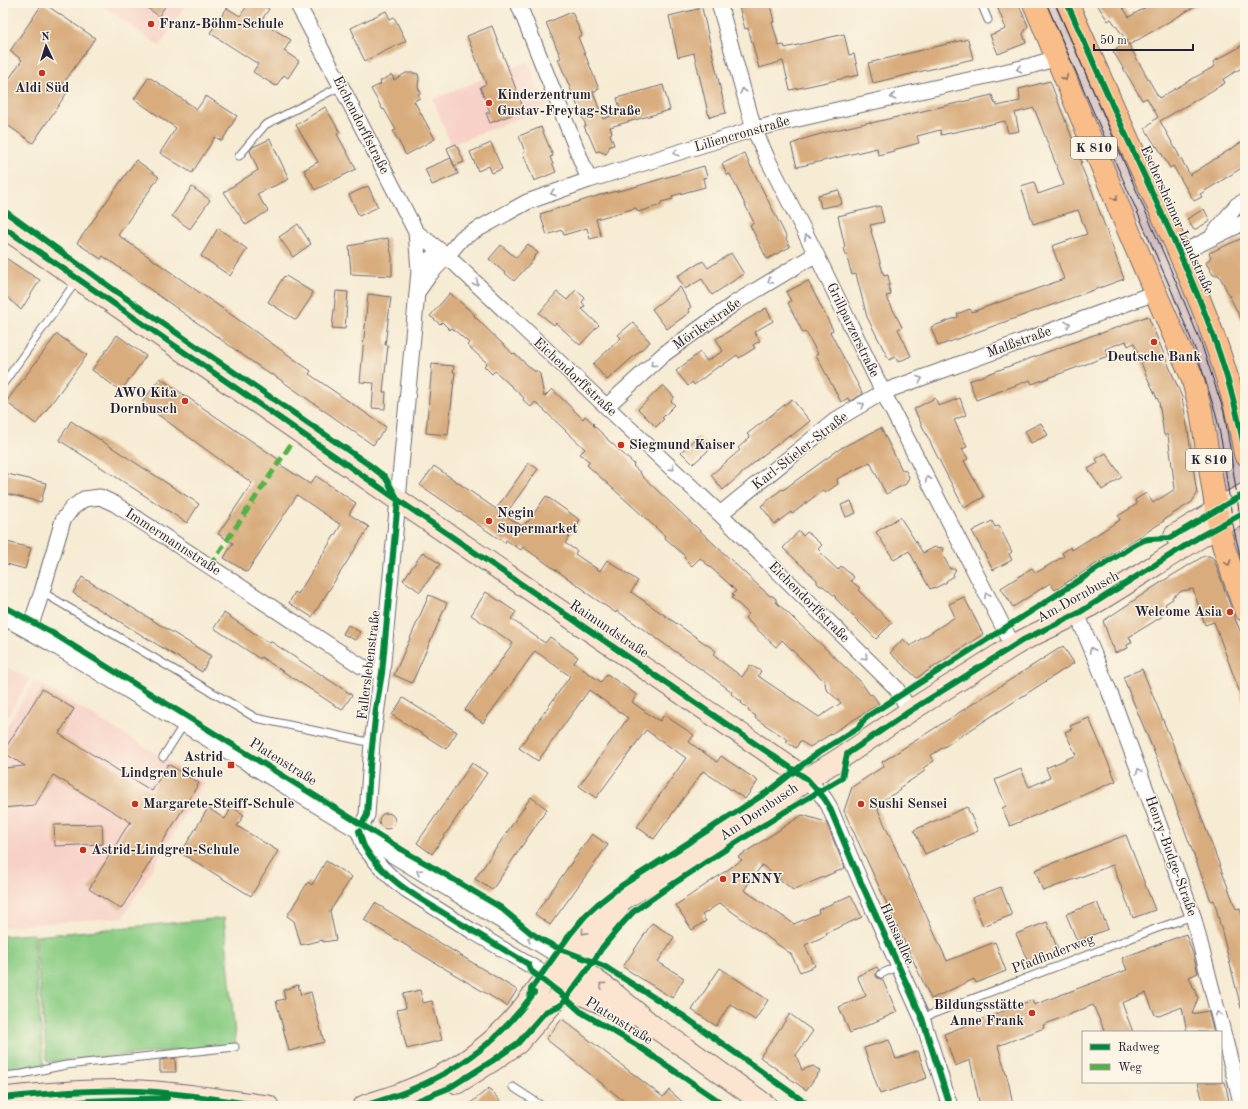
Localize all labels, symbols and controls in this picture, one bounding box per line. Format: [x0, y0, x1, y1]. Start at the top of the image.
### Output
place label: Franz-Böhm-Schule [159, 17, 284, 31]
marker: Franz-Böhm-Schule [146, 19, 156, 29]
north arrow [26, 26, 66, 66]
scale bar [1094, 26, 1193, 52]
text: N [41, 32, 51, 43]
text: 50 m [1100, 34, 1127, 47]
one-way arrow [1016, 64, 1023, 72]
marker: Aldi Süd [37, 68, 47, 78]
one-way arrow [1060, 73, 1068, 81]
street label: Eichendorffstraße [330, 74, 392, 176]
place label: Aldi Süd [15, 81, 70, 95]
place label: Kinderzentrum Gustav-Freytag-Straße [497, 88, 641, 118]
one-way arrow [739, 88, 748, 95]
one-way arrow [889, 93, 896, 101]
marker: Kinderzentrum Gustav-Freytag-Straße [484, 98, 494, 108]
street label: Liliencronstraße [693, 114, 791, 154]
road number: K 810 [1071, 137, 1117, 159]
street label: Eschersheimer Landstraße [1138, 143, 1216, 297]
one-way arrow [673, 148, 680, 157]
one-way arrow [549, 188, 556, 197]
one-way arrow [1110, 193, 1118, 201]
one-way arrow [804, 234, 812, 242]
one-way arrow [767, 277, 774, 284]
one-way arrow [471, 278, 479, 286]
street label: Grillparzerstraße [824, 281, 882, 379]
street label: Mörikestraße [670, 296, 744, 352]
one-way arrow [1064, 321, 1071, 329]
street label: Malßstraße [985, 324, 1053, 360]
street label: Eichendorffstraße [531, 335, 619, 419]
marker: Deutsche Bank [1149, 337, 1159, 347]
place label: Deutsche Bank [1107, 350, 1201, 364]
one-way arrow [650, 360, 658, 367]
one-way arrow [916, 375, 923, 383]
place label: AWO Kita Dornbusch [110, 386, 177, 416]
marker: AWO Kita Dornbusch [180, 396, 190, 406]
one-way arrow [858, 402, 865, 409]
street label: Karl-Stieler-Straße [750, 409, 850, 493]
place label: Siegmund Kaiser [629, 438, 735, 452]
marker: Siegmund Kaiser [616, 440, 626, 450]
road number: K 810 [1186, 449, 1232, 471]
one-way arrow [667, 464, 675, 471]
one-way arrow [925, 476, 932, 483]
street label: Immermannstraße [123, 506, 223, 578]
place label: Negin Supermarket [497, 506, 578, 536]
marker: Negin Supermarket [484, 516, 494, 526]
street label: Eichendorffstraße [766, 559, 852, 645]
one-way arrow [1223, 560, 1232, 567]
street label: Am Dornbusch [1035, 569, 1122, 625]
one-way arrow [984, 592, 991, 599]
street label: Raimundstraße [567, 598, 651, 660]
place label: Welcome Asia [1134, 605, 1222, 619]
marker: Welcome Asia [1225, 607, 1235, 617]
street label: Fallerslebenstraße [355, 609, 383, 721]
one-way arrow [1089, 646, 1097, 654]
one-way arrow [860, 652, 868, 660]
street label: Platenstraße [247, 736, 319, 788]
place label: Astrid Lindgren Schule [120, 750, 223, 780]
marker: Astrid Lindgren Schule [226, 760, 236, 770]
one-way arrow [1136, 767, 1144, 774]
street label: Am Dornbusch [717, 780, 801, 843]
street label: Henry-Budge-Straße [1143, 794, 1199, 918]
place label: Margarete-Steiff-Schule [143, 797, 294, 811]
place label: Sushi Sensei [869, 797, 947, 811]
marker: Margarete-Steiff-Schule [130, 799, 140, 809]
marker: Sushi Sensei [856, 799, 866, 809]
place label: Astrid-Lindgren-Schule [91, 843, 240, 857]
marker: Astrid-Lindgren-Schule [78, 845, 88, 855]
one-way arrow [416, 869, 423, 876]
place label: PENNY [731, 872, 782, 886]
marker: PENNY [718, 874, 728, 884]
street label: Hansaallee [877, 901, 917, 967]
one-way arrow [582, 927, 589, 934]
street label: Pfadfinderweg [1010, 932, 1097, 976]
one-way arrow [527, 937, 534, 944]
one-way arrow [599, 982, 606, 989]
street label: Platenstraße [583, 995, 655, 1047]
place label: Bildungsstätte Anne Frank [934, 998, 1024, 1028]
marker: Bildungsstätte Anne Frank [1027, 1008, 1037, 1018]
one-way arrow [1215, 1011, 1223, 1017]
legend [1082, 1031, 1222, 1083]
text: Radweg [1118, 1042, 1160, 1054]
text: Weg [1118, 1062, 1142, 1074]

